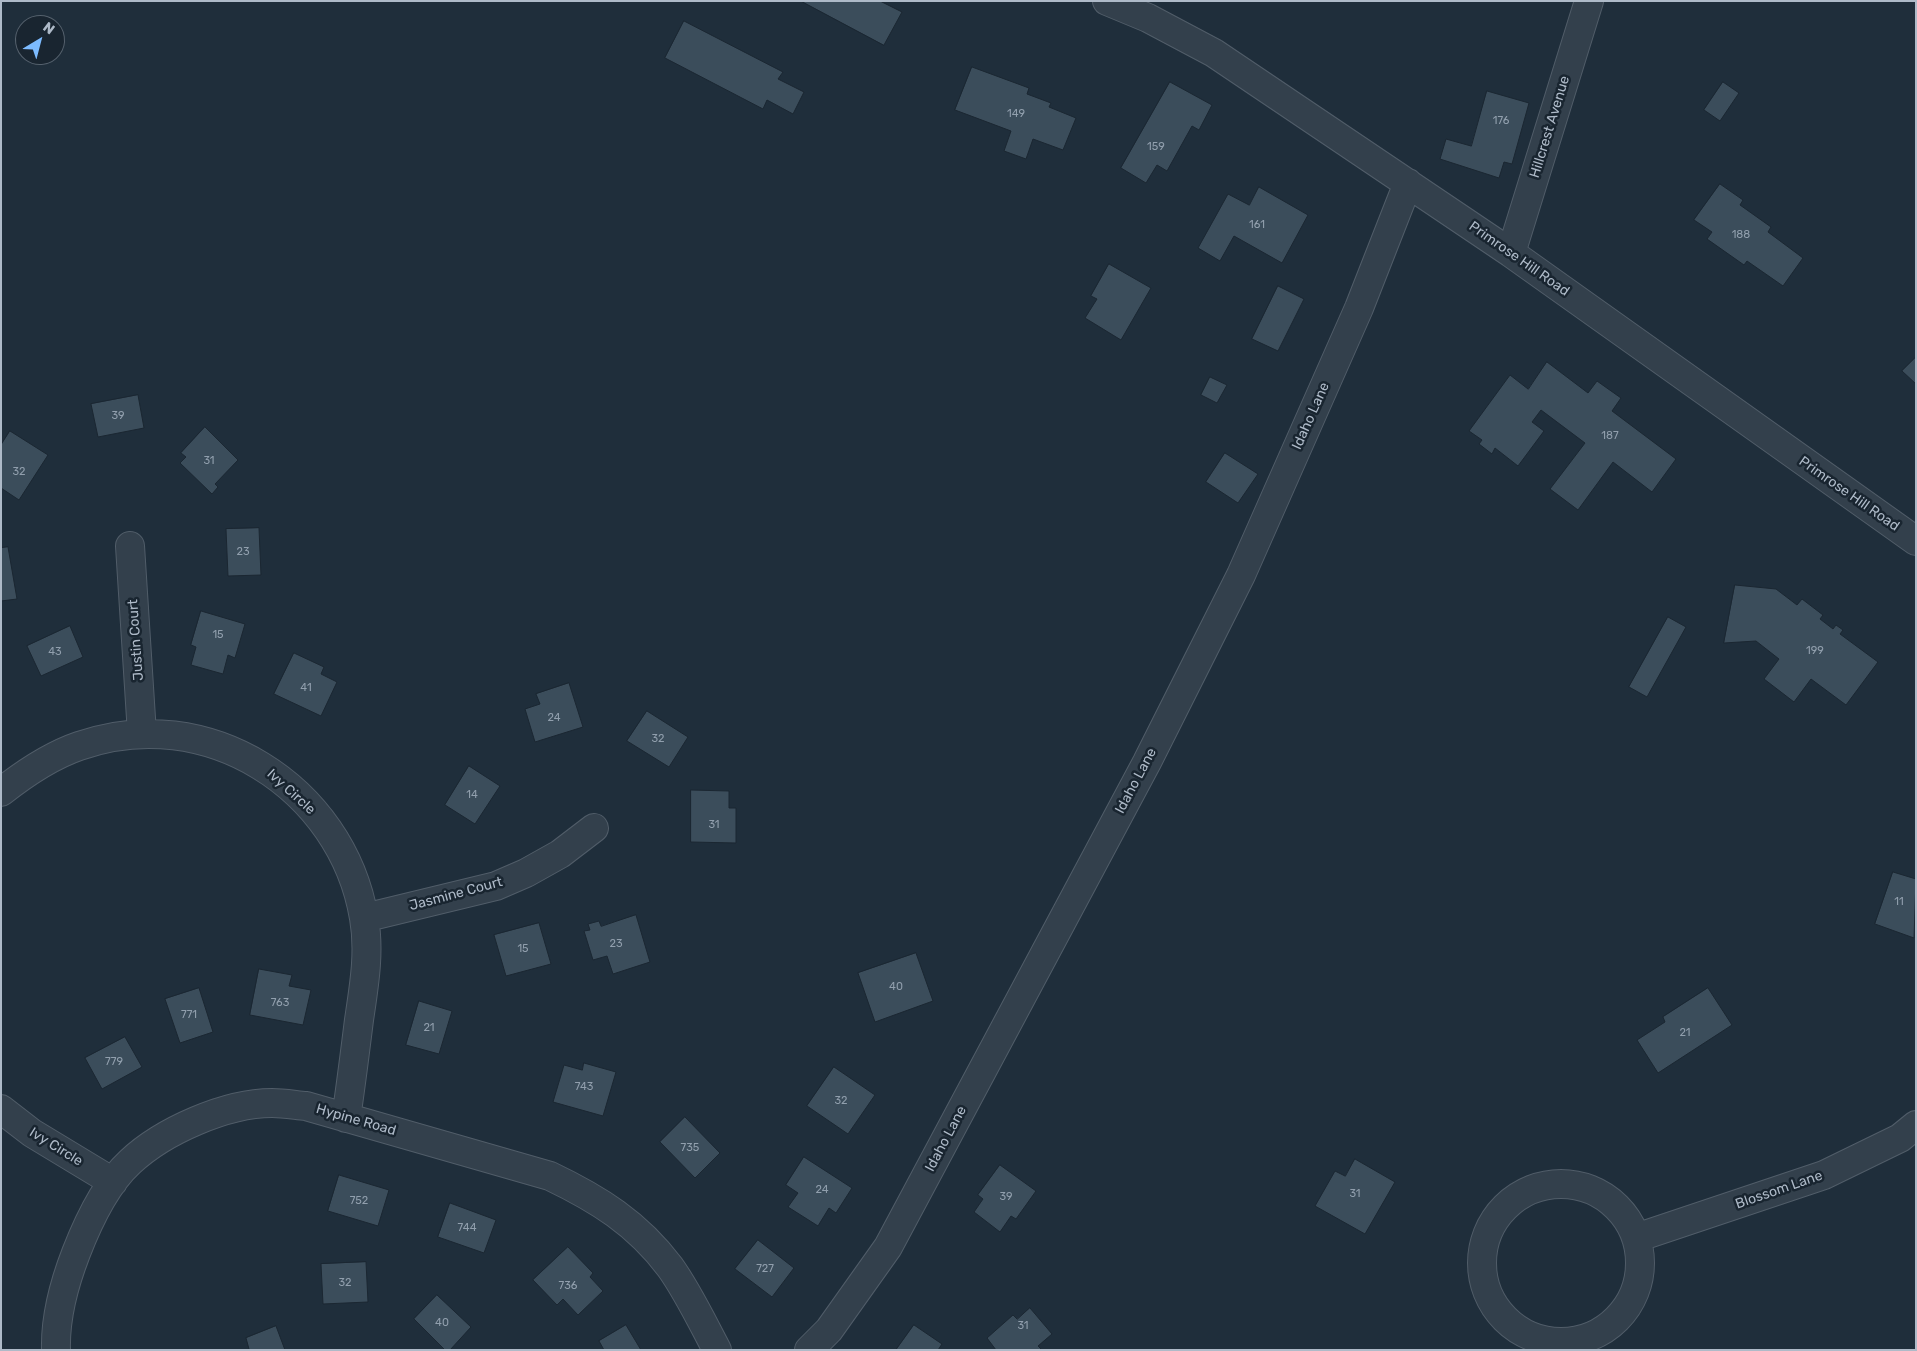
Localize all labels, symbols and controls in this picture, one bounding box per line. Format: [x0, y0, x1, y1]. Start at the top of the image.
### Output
north arrow [15, 15, 65, 65]
text: N [40, 19, 58, 38]
street label: Hillcrest Avenue [1526, 74, 1574, 180]
house number: 149 [1007, 107, 1025, 121]
house number: 176 [1493, 114, 1509, 128]
house number: 159 [1147, 140, 1165, 154]
house number: 161 [1249, 218, 1265, 232]
street label: Primrose Hill Road [1466, 218, 1572, 300]
house number: 188 [1732, 228, 1750, 242]
street label: Idaho Lane [1289, 380, 1333, 452]
house number: 39 [111, 409, 125, 423]
house number: 187 [1601, 429, 1619, 443]
street label: Primrose Hill Road [1796, 453, 1902, 535]
house number: 31 [203, 454, 215, 468]
house number: 32 [12, 465, 26, 479]
house number: 23 [236, 545, 250, 559]
street label: Justin Court [125, 599, 147, 681]
house number: 15 [212, 628, 224, 642]
house number: 199 [1806, 644, 1824, 658]
house number: 43 [48, 645, 62, 659]
house number: 41 [300, 681, 312, 695]
house number: 24 [547, 711, 561, 725]
house number: 32 [651, 732, 665, 746]
street label: Idaho Lane [1112, 745, 1160, 817]
street label: Ivy Circle [263, 766, 319, 818]
house number: 14 [466, 788, 478, 802]
house number: 31 [708, 818, 720, 832]
street label: Jasmine Court [408, 873, 504, 915]
house number: 11 [1894, 895, 1904, 909]
house number: 23 [609, 937, 623, 951]
house number: 15 [517, 942, 529, 956]
house number: 40 [889, 980, 903, 994]
house number: 763 [271, 996, 289, 1010]
house number: 771 [181, 1008, 197, 1022]
house number: 21 [423, 1021, 435, 1035]
house number: 21 [1679, 1026, 1691, 1040]
house number: 779 [105, 1055, 123, 1069]
house number: 743 [575, 1080, 593, 1094]
house number: 32 [834, 1094, 848, 1108]
street label: Hypine Road [314, 1101, 398, 1139]
street label: Idaho Lane [922, 1103, 970, 1175]
street label: Ivy Circle [26, 1124, 86, 1170]
house number: 735 [681, 1141, 699, 1155]
street label: Blossom Lane [1733, 1167, 1825, 1213]
house number: 24 [815, 1183, 829, 1197]
house number: 31 [1349, 1187, 1361, 1201]
house number: 39 [999, 1190, 1013, 1204]
house number: 752 [350, 1194, 368, 1208]
house number: 744 [458, 1221, 476, 1235]
house number: 727 [756, 1262, 774, 1276]
house number: 32 [338, 1276, 352, 1290]
house number: 736 [559, 1279, 577, 1293]
house number: 40 [435, 1316, 449, 1330]
house number: 31 [1017, 1319, 1029, 1333]

